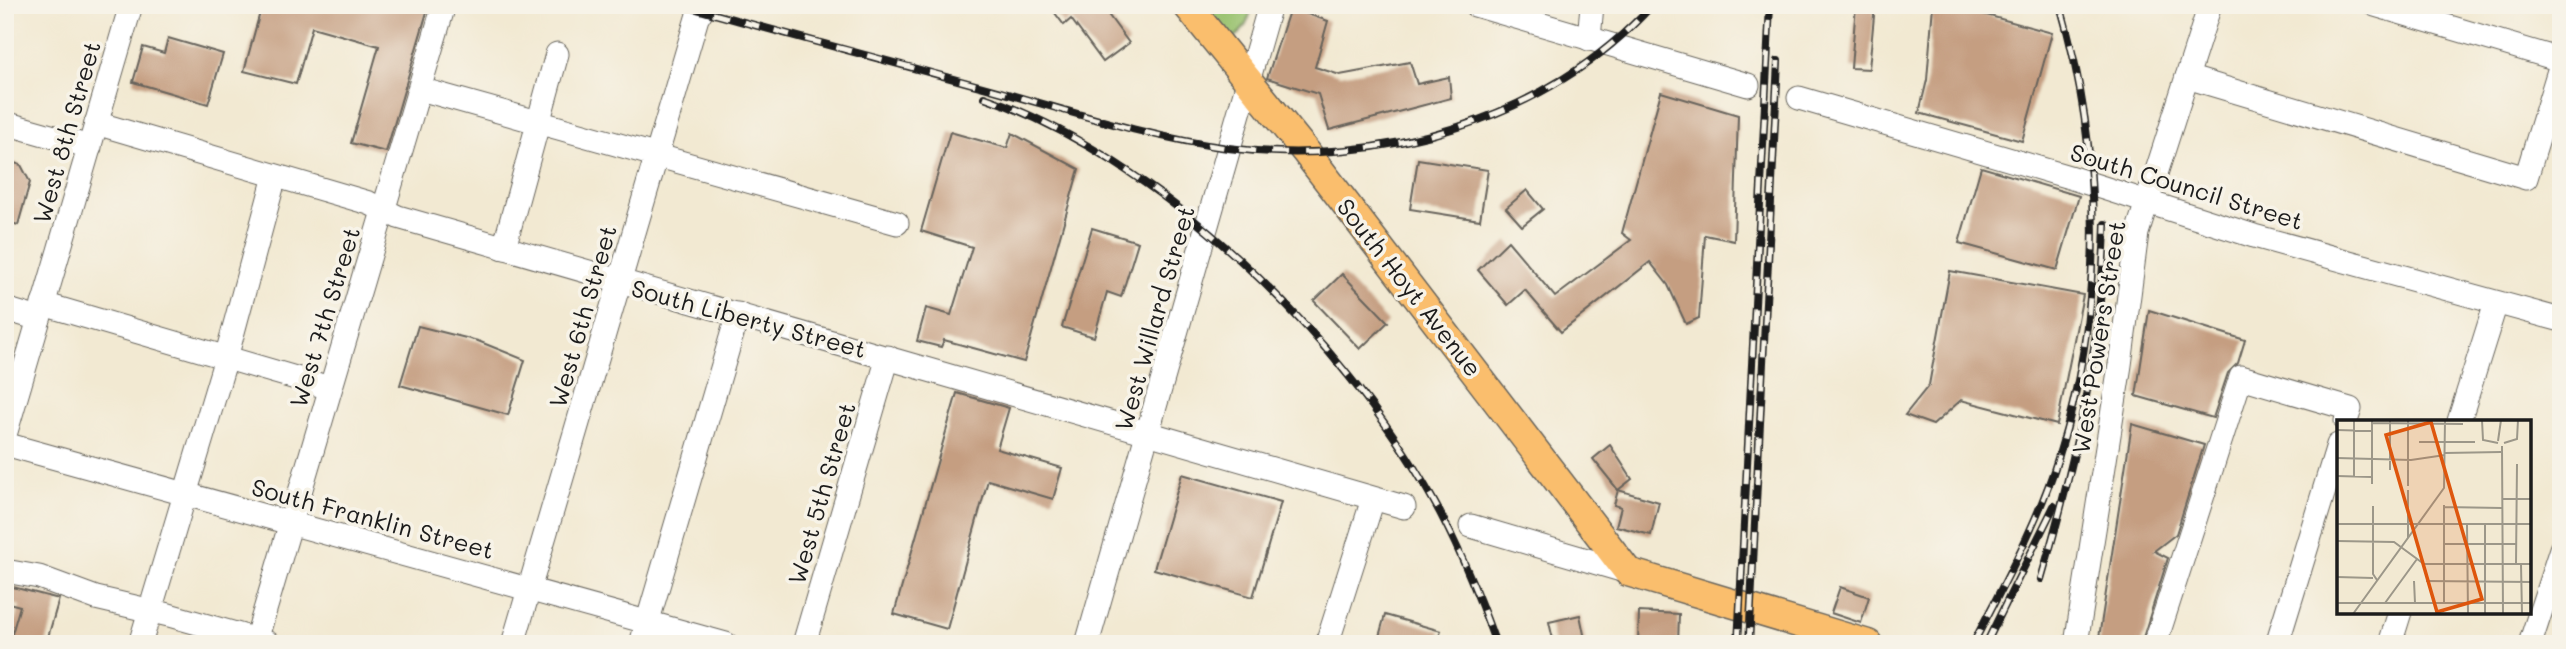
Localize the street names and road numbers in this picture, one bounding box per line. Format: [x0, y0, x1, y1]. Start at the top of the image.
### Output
street label: West 8th Street [25, 37, 107, 227]
street label: South Council Street [2067, 136, 2307, 236]
street label: South Hoyt Avenue [1331, 192, 1489, 382]
street label: West Willard Street [1107, 202, 1201, 434]
street label: West Powers Street [2064, 218, 2132, 456]
street label: West 6th Street [541, 221, 623, 411]
street label: West 7th Street [282, 223, 366, 411]
street label: South Liberty Street [628, 272, 870, 364]
street label: West 5th Street [780, 398, 862, 588]
street label: South Franklin Street [248, 471, 498, 565]

